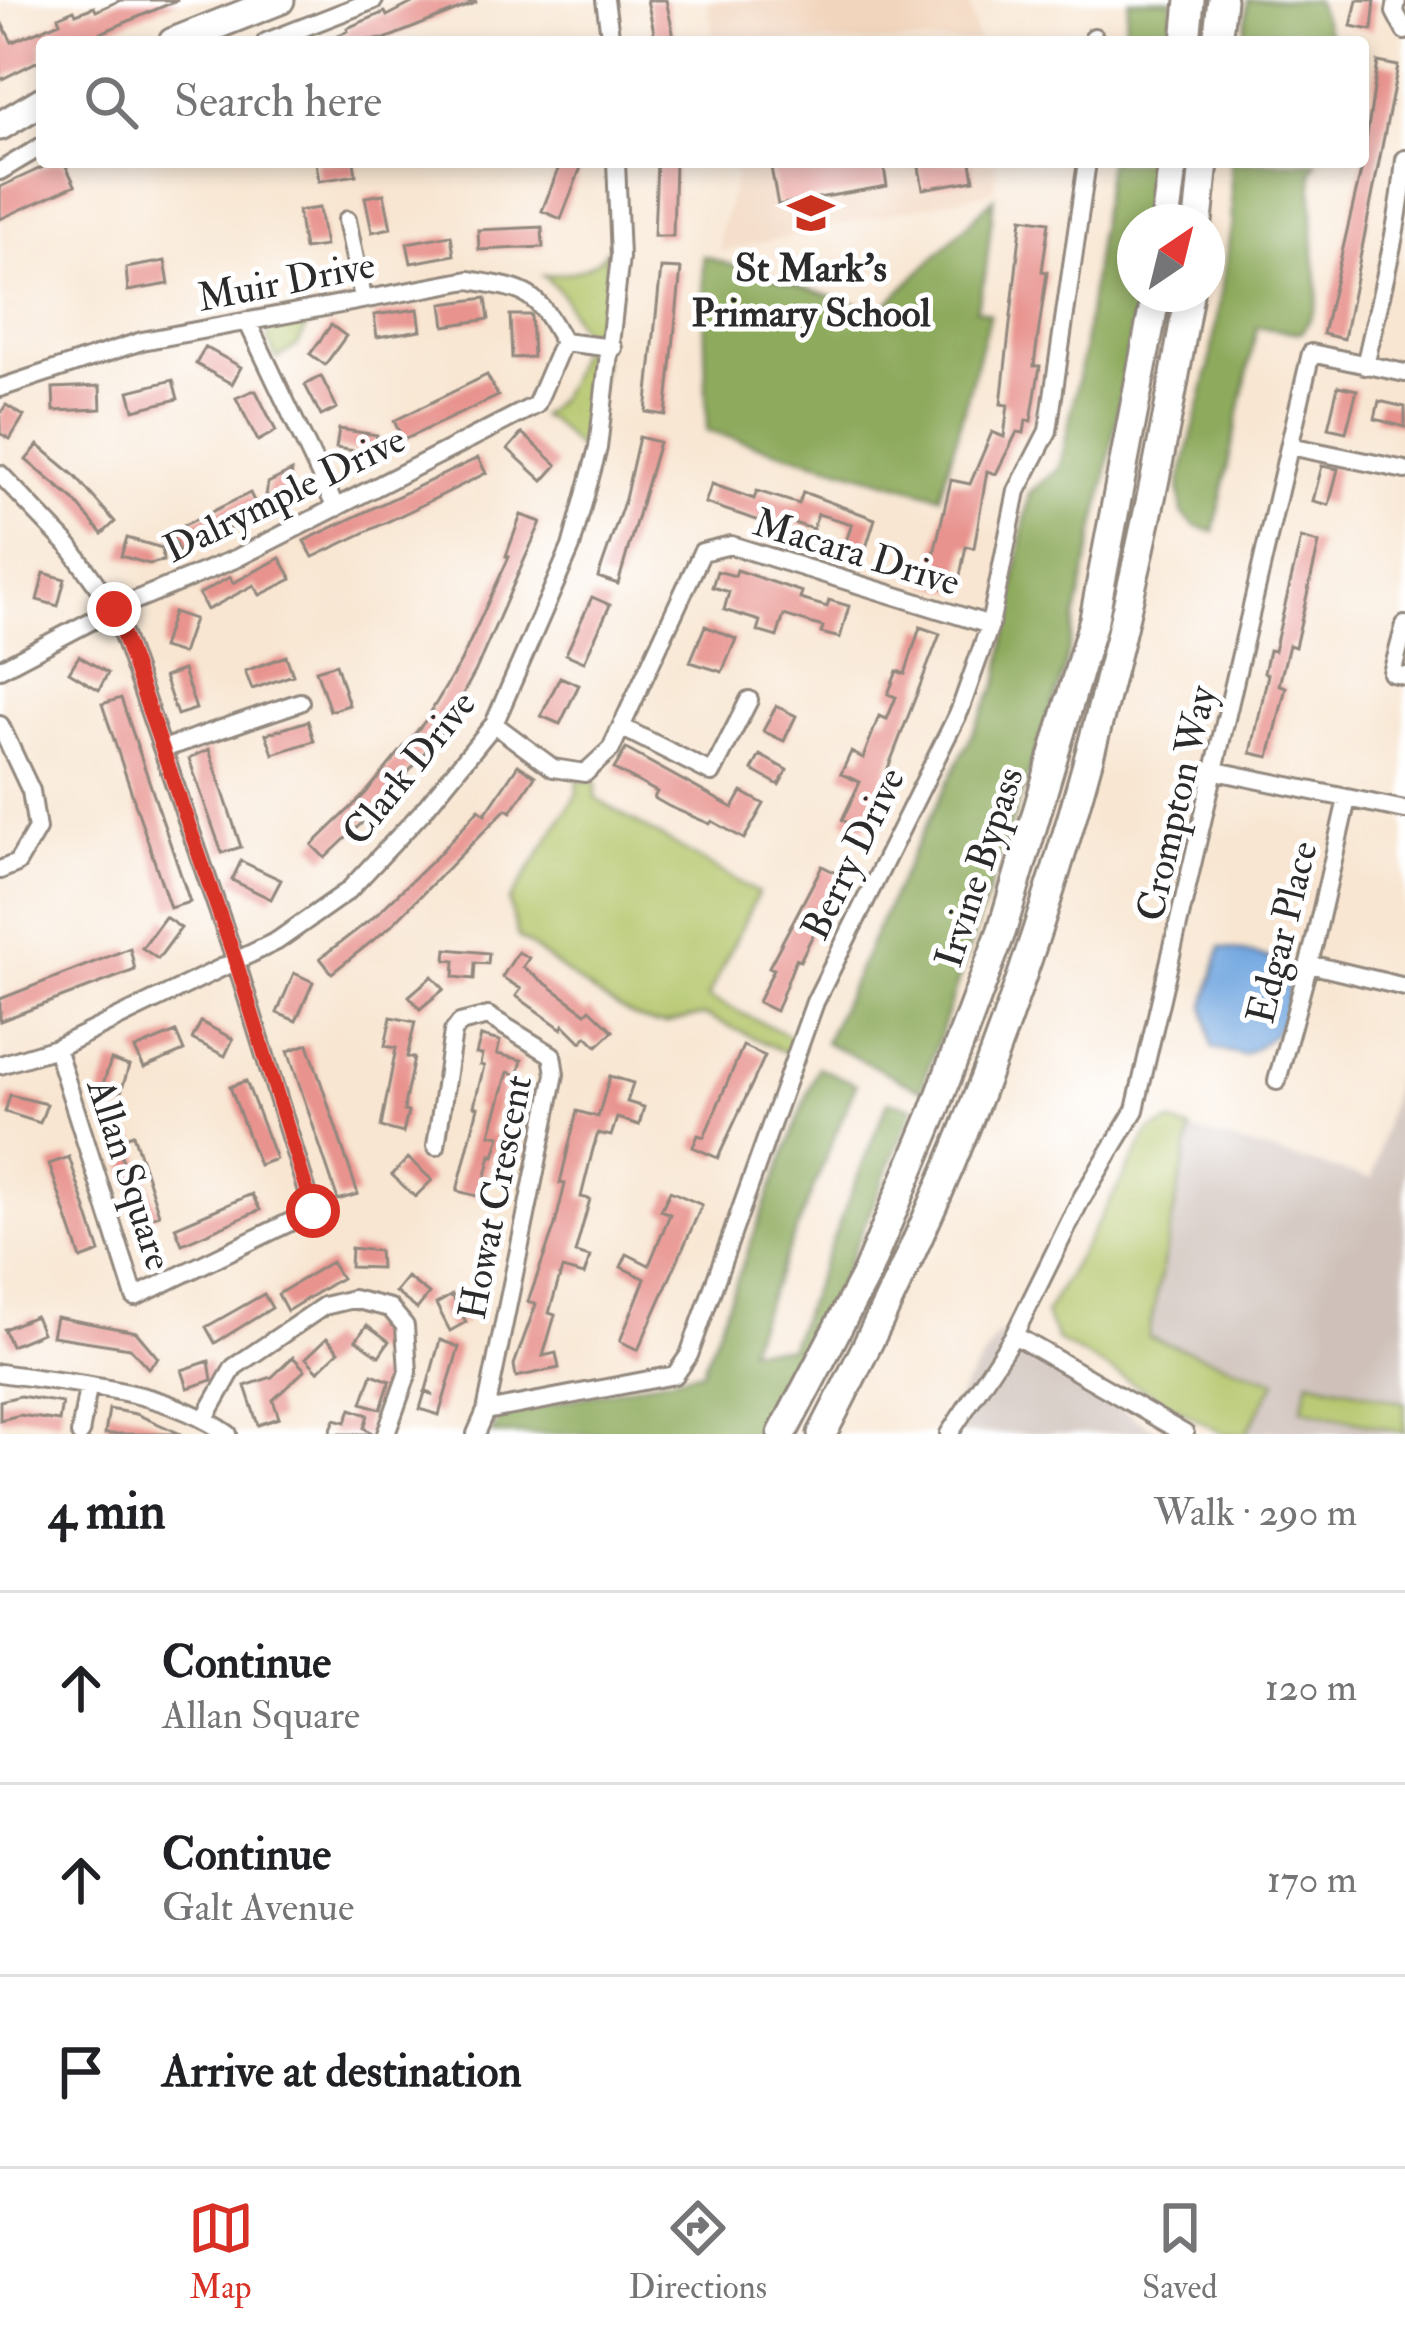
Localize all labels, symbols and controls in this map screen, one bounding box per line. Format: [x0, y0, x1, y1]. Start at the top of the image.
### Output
search box [36, 36, 1369, 168]
icon: search [78, 69, 144, 135]
text: Search here [174, 74, 382, 130]
school or university icon: St Mark's Primary School [786, 188, 836, 238]
north arrow [1117, 204, 1225, 312]
street label: Muir Drive [193, 240, 379, 323]
place label: St Mark's Primary School [692, 244, 931, 338]
street label: Dalrymple Drive [156, 415, 413, 574]
street label: Macara Drive [747, 498, 966, 607]
route end [87, 582, 141, 636]
street label: Crompton Way [1126, 680, 1228, 926]
street label: Clark Drive [332, 681, 486, 855]
street label: Berry Drive [791, 760, 916, 948]
street label: Irvine Bypass [924, 761, 1035, 974]
street label: Edgar Place [1236, 836, 1329, 1029]
street label: Howat Crescent [448, 1071, 543, 1324]
street label: Allan Square [75, 1072, 183, 1276]
route start [286, 1184, 340, 1238]
text: 4 min [48, 1480, 166, 1544]
text: Walk · 290 m [1154, 1488, 1357, 1537]
text: Continue [162, 1635, 331, 1691]
icon: ahead [48, 1655, 114, 1721]
text: 120 m [1265, 1663, 1357, 1712]
text: Allan Square [162, 1691, 360, 1740]
text: Continue [162, 1827, 331, 1883]
icon: ahead [48, 1847, 114, 1913]
text: 170 m [1267, 1855, 1357, 1904]
text: Galt Avenue [162, 1883, 354, 1932]
icon: arrive [48, 2039, 114, 2105]
text: Arrive at destination [162, 2044, 522, 2100]
tab: Map [188, 2195, 254, 2308]
tab: Directions [629, 2195, 767, 2308]
tab: Saved [1142, 2195, 1217, 2308]

